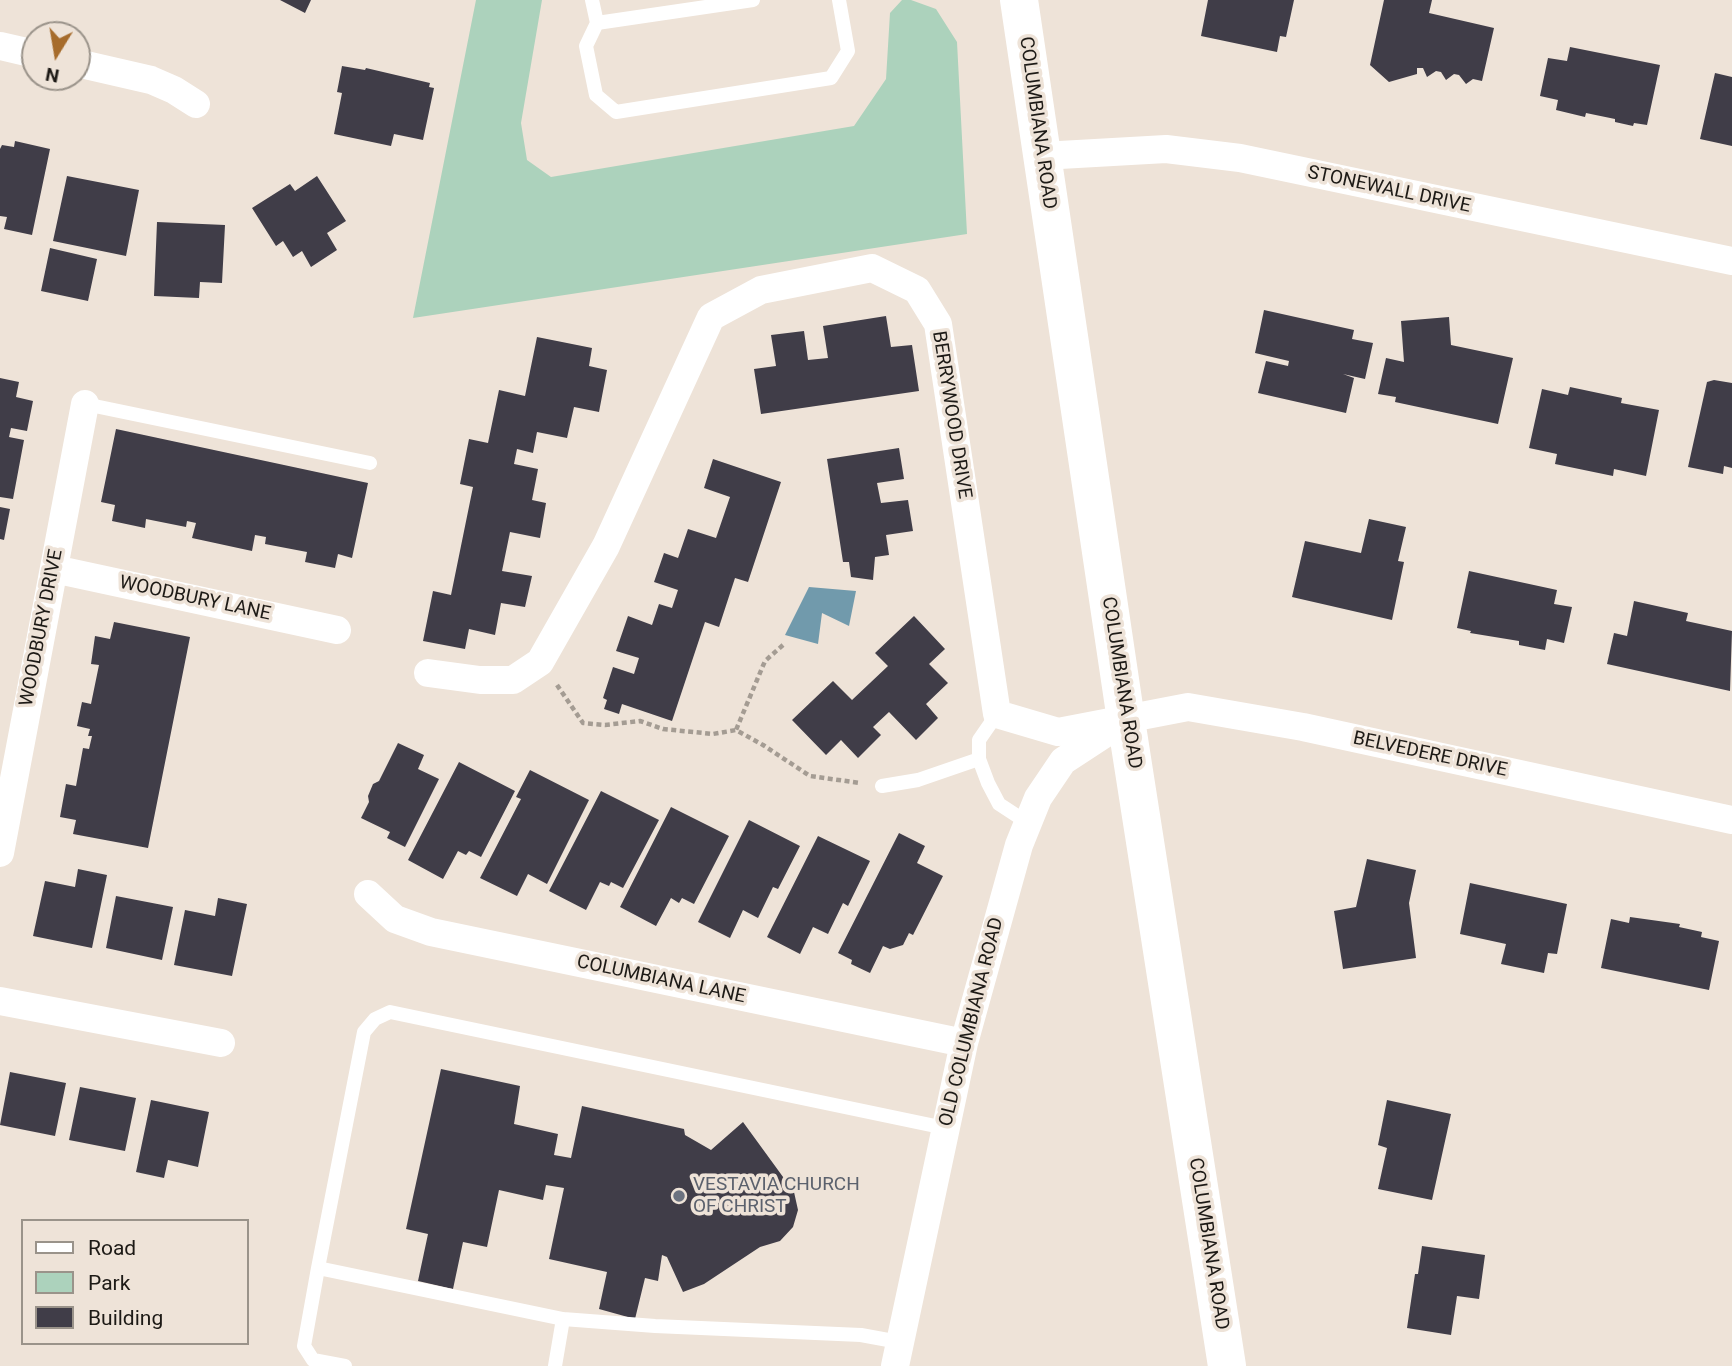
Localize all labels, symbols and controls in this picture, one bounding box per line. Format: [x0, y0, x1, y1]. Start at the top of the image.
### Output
north arrow [21, 21, 91, 91]
street label: COLUMBIANA ROAD [1014, 35, 1060, 211]
text: N [44, 63, 61, 88]
street label: STONEWALL DRIVE [1305, 162, 1473, 218]
street label: BERRYWOOD DRIVE [926, 329, 976, 501]
street label: WOODBURY DRIVE [16, 548, 68, 708]
street label: WOODBURY LANE [117, 572, 273, 626]
street label: COLUMBIANA ROAD [1096, 595, 1146, 771]
street label: BELVEDERE DRIVE [1351, 728, 1509, 782]
street label: OLD COLUMBIANA ROAD [935, 915, 1009, 1129]
street label: COLUMBIANA LANE [575, 951, 747, 1009]
street label: COLUMBIANA ROAD [1183, 1156, 1233, 1332]
place label: VESTAVIA CHURCH OF CHRIST [693, 1174, 860, 1218]
marker: VESTAVIA CHURCH OF CHRIST [671, 1188, 687, 1204]
legend [21, 1219, 248, 1345]
text: Road [88, 1236, 136, 1260]
text: Park [88, 1271, 130, 1295]
text: Building [88, 1306, 163, 1330]

